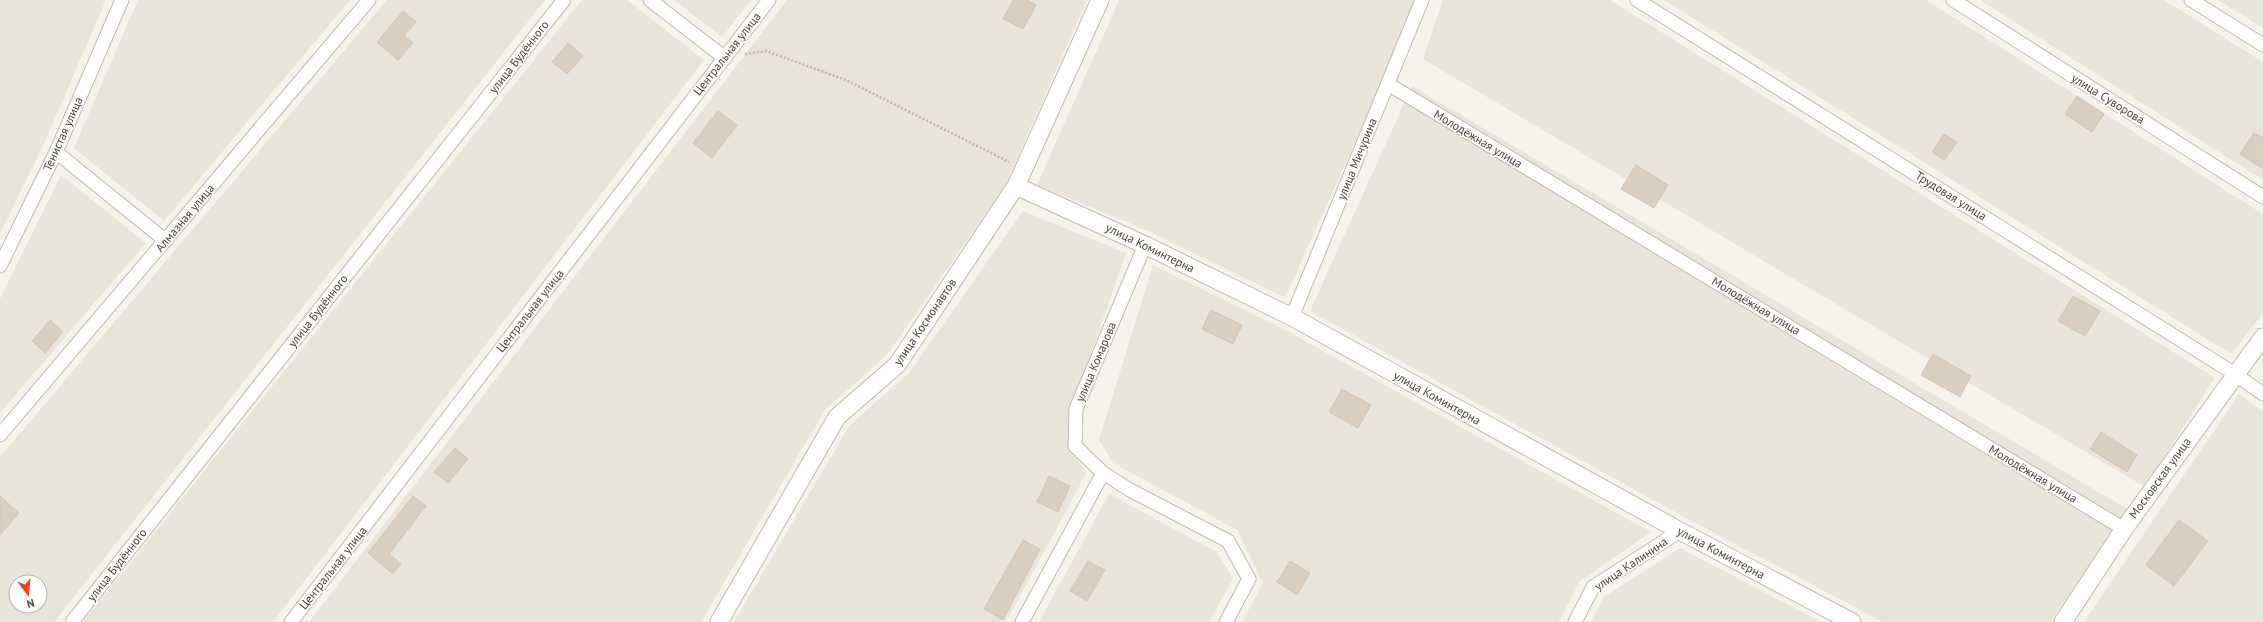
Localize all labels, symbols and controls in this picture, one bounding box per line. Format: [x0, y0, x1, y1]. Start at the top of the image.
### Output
street label: Центральная улица [690, 9, 764, 98]
street label: улица Будённого [485, 17, 552, 96]
street label: улица Суворова [2069, 70, 2148, 127]
street label: Тенистая улица [39, 94, 86, 173]
street label: Молодёжная улица [1431, 106, 1525, 171]
street label: улица Мичурина [1333, 116, 1380, 202]
street label: Трудовая улица [1913, 168, 1990, 224]
street label: Алмазная улица [152, 181, 217, 255]
street label: улица Коминтерна [1103, 220, 1197, 276]
street label: Центральная улица [493, 266, 567, 355]
street label: улица Будённого [284, 271, 351, 350]
street label: Молодёжная улица [1709, 273, 1803, 338]
street label: улица Космонавтов [890, 275, 959, 368]
street label: улица Комарова [1072, 320, 1119, 404]
street label: улица Коминтерна [1391, 367, 1483, 428]
street label: Московская улица [2125, 434, 2194, 521]
street label: Молодёжная улица [1986, 441, 2080, 506]
street label: Центральная улица [296, 523, 370, 612]
street label: улица Коминтерна [1675, 523, 1768, 582]
street label: улица Будённого [83, 525, 150, 604]
street label: улица Калинина [1591, 534, 1670, 594]
north arrow [8, 574, 48, 614]
text: N [25, 596, 36, 611]

